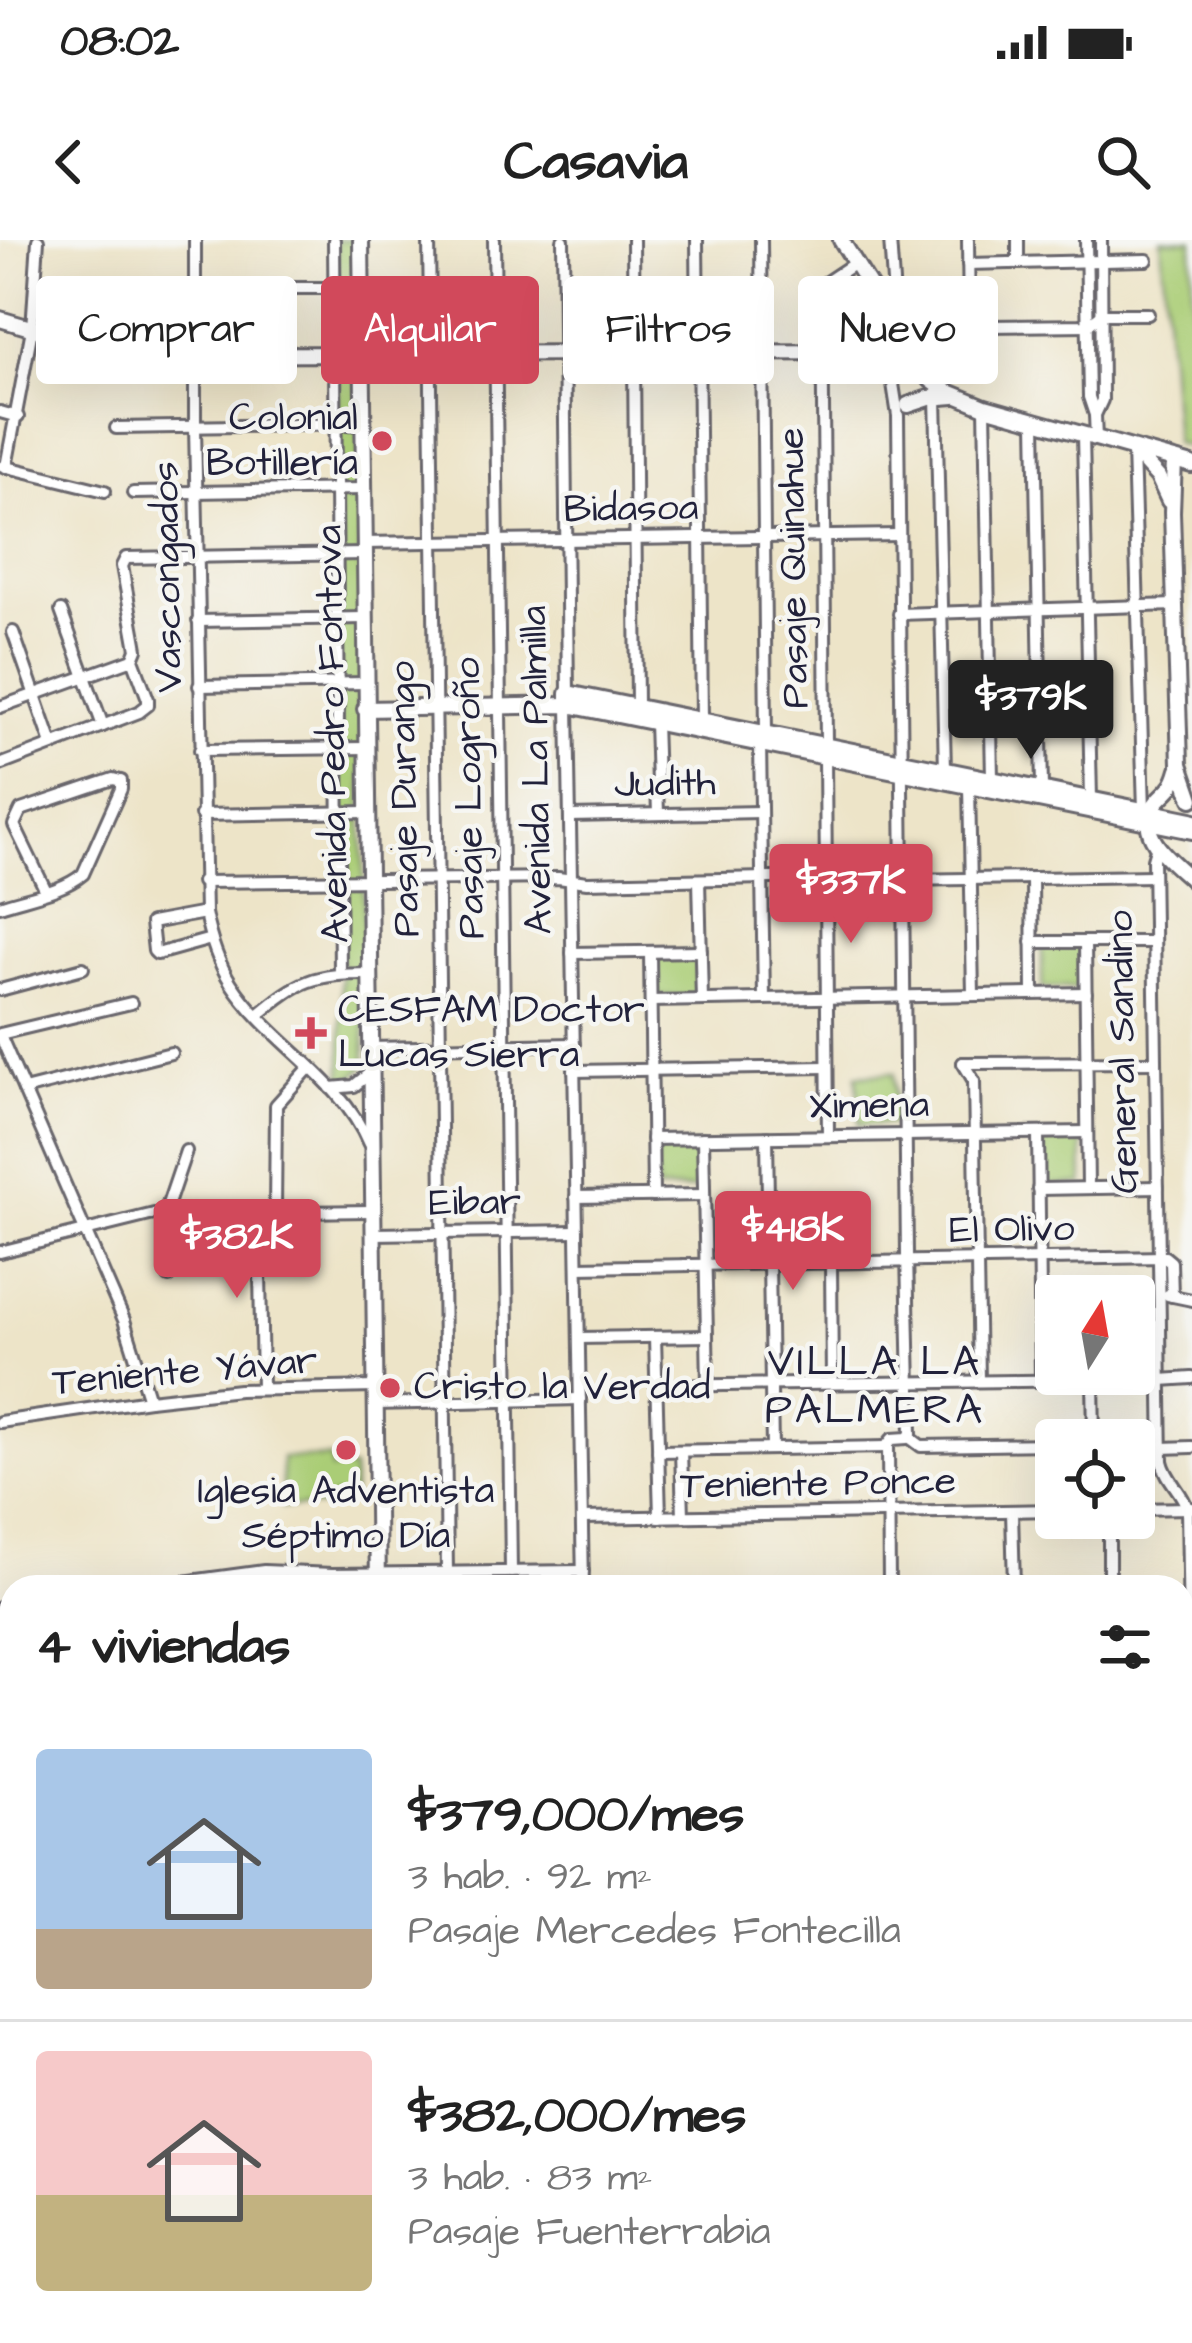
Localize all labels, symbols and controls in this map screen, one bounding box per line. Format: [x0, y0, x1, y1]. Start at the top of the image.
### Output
text: 08:02 [60, 11, 179, 73]
text: Casavia [504, 125, 688, 200]
icon: back [36, 129, 102, 195]
icon: search [1090, 129, 1156, 195]
chip: Comprar [36, 276, 297, 384]
chip: Alquilar [321, 276, 539, 384]
chip: Filtros [563, 276, 774, 384]
chip: Nuevo [798, 276, 998, 384]
place label: Colonial Botillería [206, 392, 358, 491]
street label: Pasaje Quinahue [765, 427, 823, 709]
marker: Colonial Botillería [369, 428, 395, 454]
street label: Vascongados [139, 461, 197, 693]
street label: Bidasoa [563, 481, 699, 537]
street label: Avenida Pedro Fontova [302, 524, 364, 944]
street label: Avenida La Palmilla [507, 605, 567, 935]
street label: Pasaje Logroño [441, 657, 499, 939]
pin: $379K [947, 660, 1115, 762]
street label: Pasaje Durango [376, 661, 434, 937]
text: $379K [975, 672, 1087, 726]
street label: Judith [614, 756, 716, 812]
pin: $337K [767, 844, 935, 946]
text: $337K [796, 856, 906, 910]
street label: General Sandino [1094, 910, 1152, 1194]
place label: CESFAM Doctor Lucas Sierra [338, 984, 645, 1083]
marker: CESFAM Doctor Lucas Sierra [295, 1017, 327, 1049]
street label: Ximena [808, 1078, 930, 1134]
street label: Eibar [428, 1175, 522, 1231]
pin: $418K [709, 1191, 877, 1293]
pin: $382K [153, 1199, 321, 1301]
street label: El Olivo [949, 1202, 1075, 1258]
text: $418K [742, 1203, 844, 1257]
text: $382K [181, 1211, 293, 1265]
north arrow [1035, 1275, 1155, 1395]
map controls [1035, 1275, 1155, 1539]
street label: Teniente Yávar [50, 1334, 320, 1410]
district label: VILLA LA PALMERA [765, 1334, 985, 1440]
place label: Cristo la Verdad [414, 1361, 710, 1415]
marker: Cristo la Verdad [377, 1375, 403, 1401]
button: locate [1035, 1419, 1155, 1539]
marker: Iglesia Adventista Séptimo Día [333, 1437, 359, 1463]
street label: Teniente Ponce [680, 1455, 956, 1513]
place label: Iglesia Adventista Séptimo Día [198, 1465, 495, 1564]
text: 4 viviendas [36, 1612, 290, 1683]
icon: filters [1092, 1614, 1158, 1680]
text: $379,000/mes [408, 1780, 744, 1851]
icon: home [132, 1797, 276, 1941]
text: 3 hab. · 92 m² [408, 1851, 652, 1905]
text: Pasaje Mercedes Fontecilla [408, 1905, 901, 1959]
text: $382,000/mes [408, 2081, 746, 2152]
icon: home [132, 2099, 276, 2243]
text: 3 hab. · 83 m² [408, 2152, 652, 2206]
text: Pasaje Fuenterrabia [408, 2206, 771, 2260]

